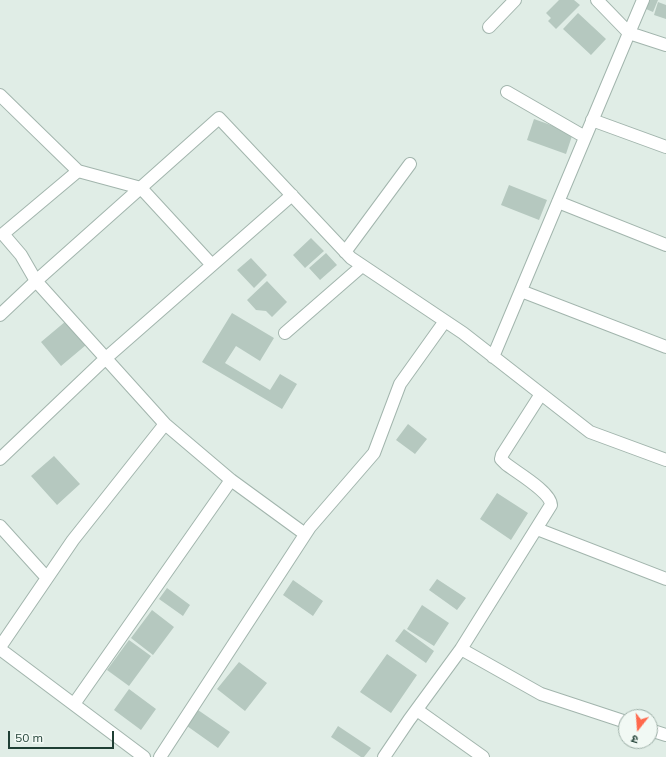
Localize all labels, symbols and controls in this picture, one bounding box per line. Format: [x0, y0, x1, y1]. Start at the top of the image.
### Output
north arrow [618, 709, 658, 749]
scale bar [10, 723, 116, 749]
text: 50 m [15, 730, 43, 745]
text: उ [630, 732, 640, 747]

